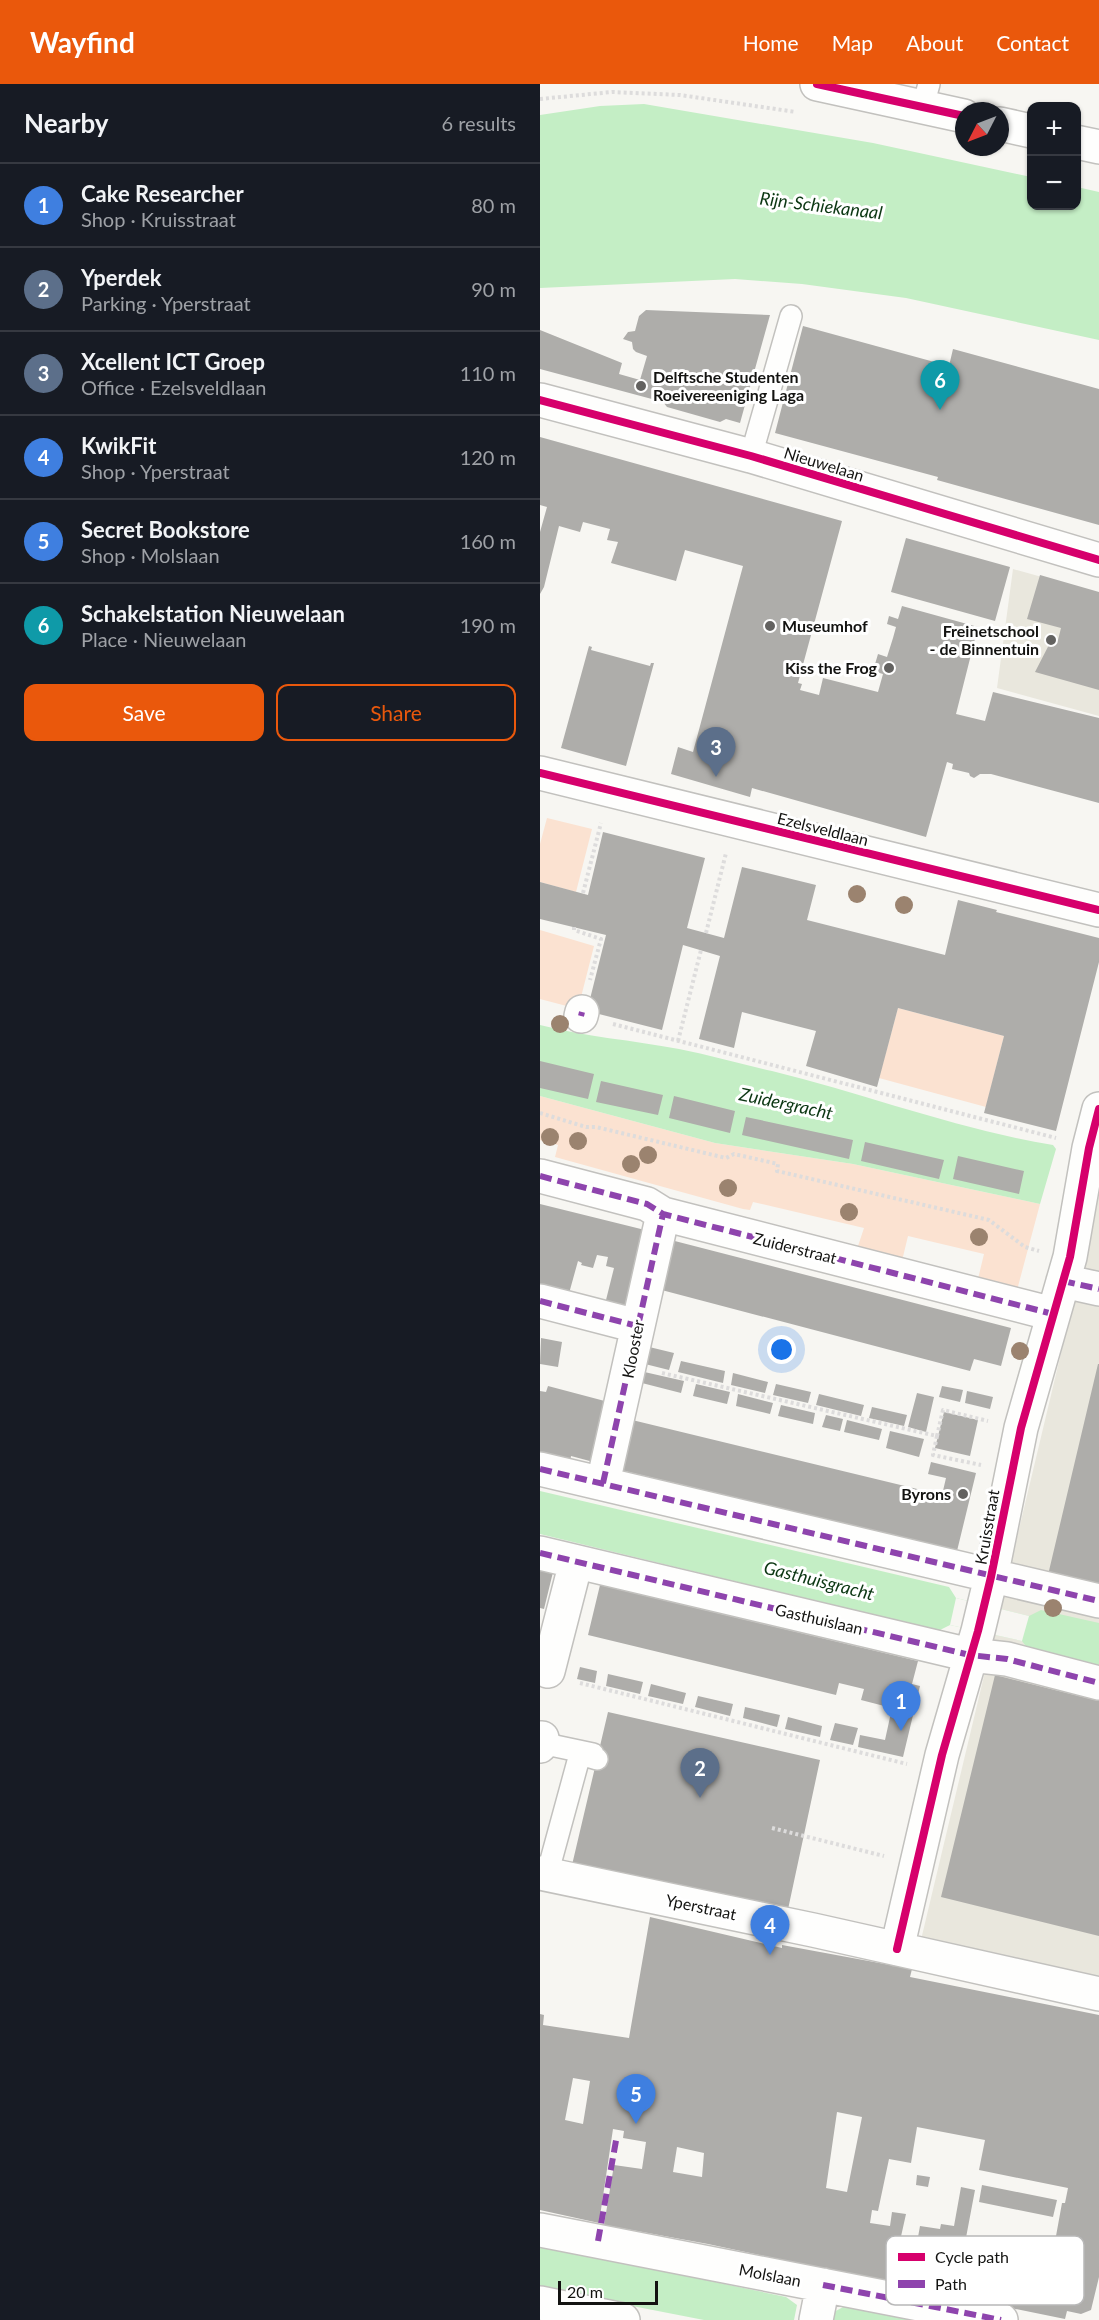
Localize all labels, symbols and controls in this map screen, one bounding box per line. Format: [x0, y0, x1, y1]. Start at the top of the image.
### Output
text: Wayfind [30, 25, 135, 59]
text: Home [743, 30, 799, 55]
text: Map [832, 30, 873, 55]
text: About [906, 30, 963, 55]
text: Contact [996, 30, 1069, 55]
north arrow [955, 102, 1009, 156]
map controls [1027, 102, 1081, 210]
button: + [1027, 102, 1081, 156]
text: Nearby [24, 107, 109, 139]
text: 6 results [441, 111, 516, 135]
button: − [1027, 156, 1081, 210]
text: Cake Researcher [81, 180, 244, 207]
water label: Rijn-Schiekanaal [759, 187, 884, 223]
text: 1 [38, 193, 49, 217]
text: 80 m [471, 193, 516, 217]
text: Shop · Kruisstraat [81, 207, 236, 231]
text: Yperdek [81, 264, 161, 291]
text: 2 [38, 277, 49, 301]
text: 90 m [471, 277, 516, 301]
text: Parking · Yperstraat [81, 291, 251, 315]
text: Xcellent ICT Groep [81, 348, 265, 375]
pin: 6 [920, 360, 960, 410]
text: 3 [38, 361, 49, 385]
text: 110 m [460, 361, 516, 385]
place label: Delftsche Studenten Roeivereeniging Laga [653, 367, 804, 404]
text: Office · Ezelsveldlaan [81, 375, 267, 399]
marker: Delftsche Studenten Roeivereeniging Laga [634, 379, 648, 393]
text: KwikFit [81, 432, 156, 459]
street label: Nieuwelaan [782, 442, 867, 485]
text: 4 [38, 445, 49, 469]
text: 120 m [460, 445, 516, 469]
text: Shop · Yperstraat [81, 459, 230, 483]
text: Secret Bookstore [81, 516, 250, 543]
text: 5 [38, 529, 49, 553]
text: 160 m [460, 529, 516, 553]
text: Shop · Molslaan [81, 543, 220, 567]
text: Schakelstation Nieuwelaan [81, 600, 345, 627]
text: 6 [38, 613, 49, 637]
text: 190 m [460, 613, 516, 637]
place label: Museumhof [782, 616, 868, 635]
marker: Museumhof [763, 619, 777, 633]
place label: Freinetschool - de Binnentuin [930, 621, 1039, 658]
text: Place · Nieuwelaan [81, 627, 247, 651]
marker: Freinetschool - de Binnentuin [1044, 633, 1058, 647]
place label: Kiss the Frog [785, 658, 878, 677]
marker: Kiss the Frog [882, 661, 896, 675]
button: Save [24, 684, 264, 741]
button: Share [276, 684, 516, 741]
pin: 3 [696, 728, 735, 777]
street label: Ezelsveldlaan [776, 808, 871, 849]
water label: Zuidergracht [736, 1082, 836, 1124]
street label: Zuiderstraat [752, 1228, 839, 1267]
street label: Klooster [618, 1318, 648, 1380]
your location [767, 1335, 796, 1364]
place label: Byrons [901, 1484, 951, 1503]
marker: Byrons [956, 1487, 970, 1501]
street label: Kruisstraat [971, 1488, 1003, 1566]
water label: Gasthuisgracht [762, 1556, 877, 1604]
street label: Gasthuislaan [773, 1599, 865, 1638]
pin: 1 [882, 1682, 920, 1731]
pin: 2 [680, 1748, 720, 1798]
street label: Yperstraat [664, 1890, 738, 1923]
pin: 4 [750, 1906, 790, 1955]
pin: 5 [616, 2074, 656, 2124]
legend [886, 2236, 1084, 2305]
text: Cycle path [935, 2247, 1009, 2266]
street label: Molslaan [737, 2259, 803, 2290]
text: Path [935, 2274, 967, 2293]
scale bar [558, 2278, 658, 2306]
text: 20 m [567, 2282, 603, 2301]

